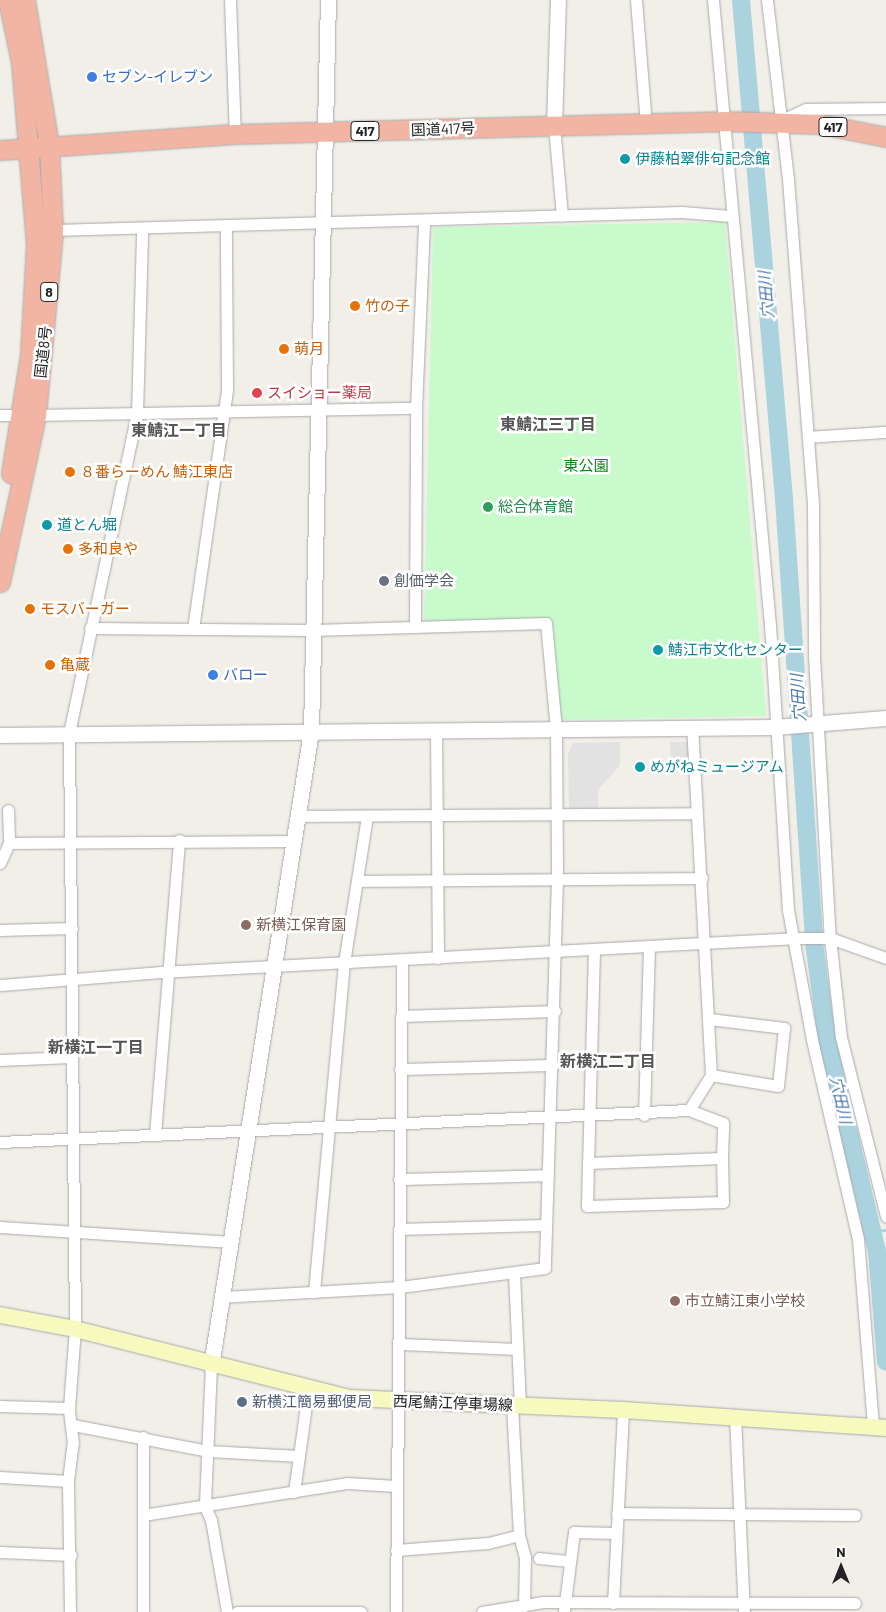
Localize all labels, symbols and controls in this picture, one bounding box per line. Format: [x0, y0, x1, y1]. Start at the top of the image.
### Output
place label: セブン-イレブン [102, 68, 213, 86]
marker: セブン-イレブン [86, 71, 98, 83]
road number: 417 [818, 115, 848, 138]
street label: 国道417号 [411, 119, 475, 139]
road number: 417 [350, 120, 380, 142]
place label: 伊藤柏翠俳句記念館 [635, 150, 770, 168]
marker: 伊藤柏翠俳句記念館 [619, 153, 631, 165]
water label: 穴田川 [754, 270, 778, 320]
road number: 8 [39, 280, 59, 304]
place label: 竹の子 [365, 297, 410, 315]
marker: 竹の子 [349, 300, 361, 312]
street label: 国道8号 [31, 325, 55, 379]
place label: 萌月 [294, 340, 324, 358]
marker: 萌月 [278, 343, 290, 355]
place label: スイショー薬局 [267, 384, 372, 402]
marker: スイショー薬局 [251, 387, 263, 399]
district label: 東鯖江三丁目 [500, 414, 596, 434]
district label: 東鯖江一丁目 [131, 420, 227, 440]
park label: 東公園 [564, 457, 608, 475]
place label: ８番らーめん 鯖江東店 [80, 463, 233, 481]
marker: ８番らーめん 鯖江東店 [64, 466, 76, 478]
place label: 総合体育館 [498, 498, 573, 516]
marker: 総合体育館 [482, 501, 494, 513]
place label: 道とん堀 [57, 516, 117, 534]
marker: 道とん堀 [41, 519, 53, 531]
place label: 多和良や [78, 540, 138, 558]
marker: 多和良や [62, 543, 74, 555]
place label: 創価学会 [394, 572, 454, 590]
marker: 創価学会 [378, 575, 390, 587]
place label: モスバーガー [40, 600, 130, 618]
marker: モスバーガー [24, 603, 36, 615]
place label: 鯖江市文化センター [668, 641, 803, 659]
marker: 鯖江市文化センター [652, 644, 664, 656]
place label: 亀蔵 [60, 656, 90, 674]
marker: 亀蔵 [44, 659, 56, 671]
place label: バロー [223, 666, 268, 684]
marker: バロー [207, 669, 219, 681]
water label: 穴田川 [787, 673, 809, 723]
place label: めがねミュージアム [650, 758, 785, 776]
marker: めがねミュージアム [634, 761, 646, 773]
place label: 新横江保育園 [256, 916, 346, 934]
marker: 新横江保育園 [240, 919, 252, 931]
district label: 新横江一丁目 [48, 1037, 144, 1057]
district label: 新横江二丁目 [560, 1051, 656, 1071]
water label: 穴田川 [826, 1074, 856, 1126]
place label: 市立鯖江東小学校 [685, 1292, 805, 1310]
marker: 市立鯖江東小学校 [669, 1295, 681, 1307]
street label: 西尾鯖江停車場線 [393, 1392, 513, 1414]
place label: 新横江簡易郵便局 [252, 1393, 372, 1411]
marker: 新横江簡易郵便局 [236, 1396, 248, 1408]
north arrow [816, 1542, 866, 1592]
text: N [836, 1543, 846, 1560]

